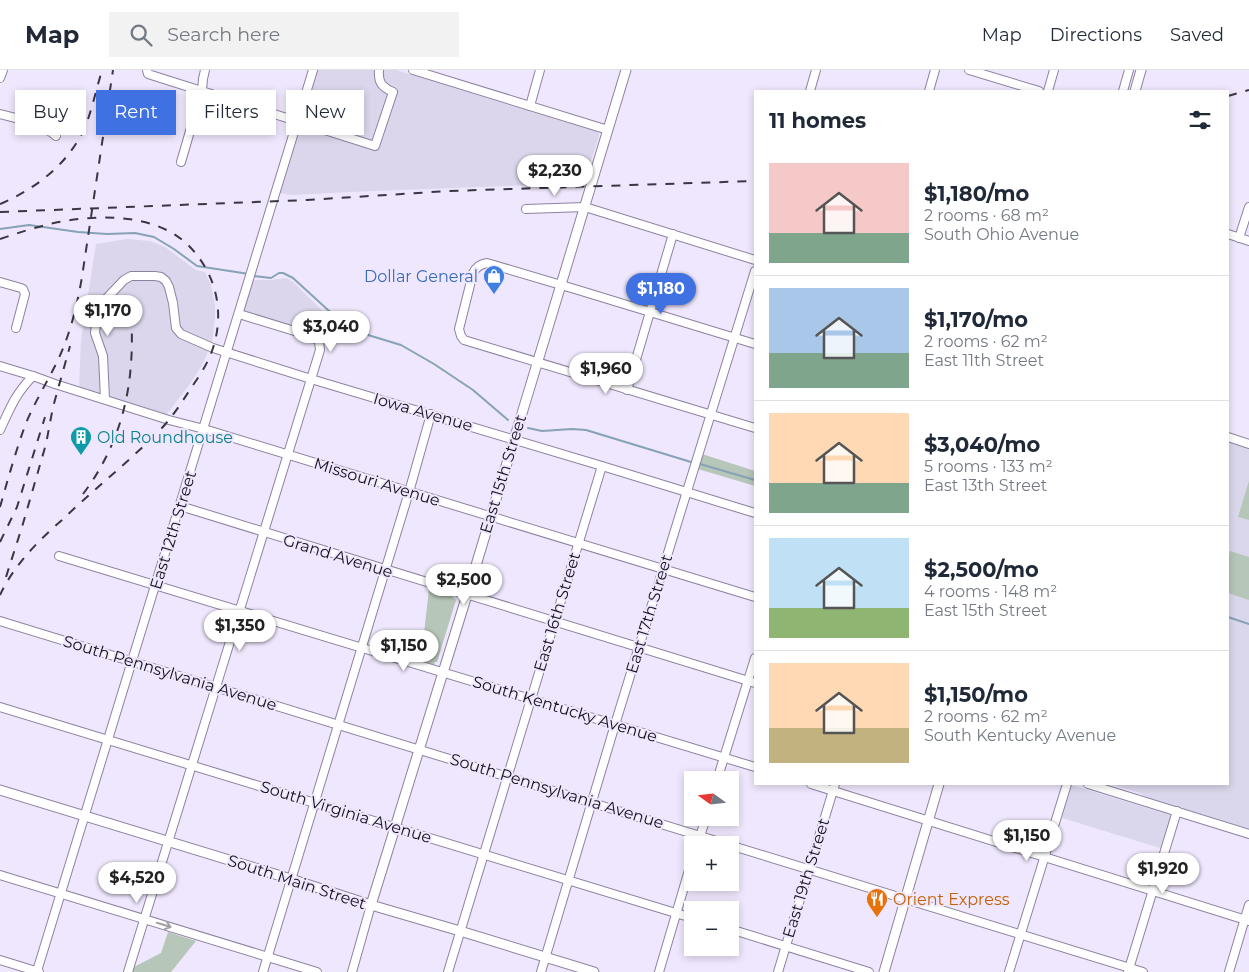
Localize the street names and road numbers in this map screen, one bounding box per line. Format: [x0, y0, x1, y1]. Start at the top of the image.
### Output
street label: Iowa Avenue [371, 389, 475, 435]
street label: East 15th Street [476, 412, 530, 536]
street label: Missouri Avenue [312, 454, 442, 510]
street label: East 12th Street [146, 468, 200, 592]
street label: Grand Avenue [281, 530, 395, 582]
street label: East 16th Street [530, 549, 584, 674]
street label: East 17th Street [622, 552, 676, 676]
street label: South Pennsylvania Avenue [61, 631, 279, 715]
street label: South Kentucky Avenue [470, 672, 660, 746]
street label: South Pennsylvania Avenue [448, 749, 666, 833]
street label: South Virginia Avenue [258, 777, 434, 847]
street label: East 19th Street [779, 815, 833, 940]
street label: South Main Street [225, 851, 369, 914]

